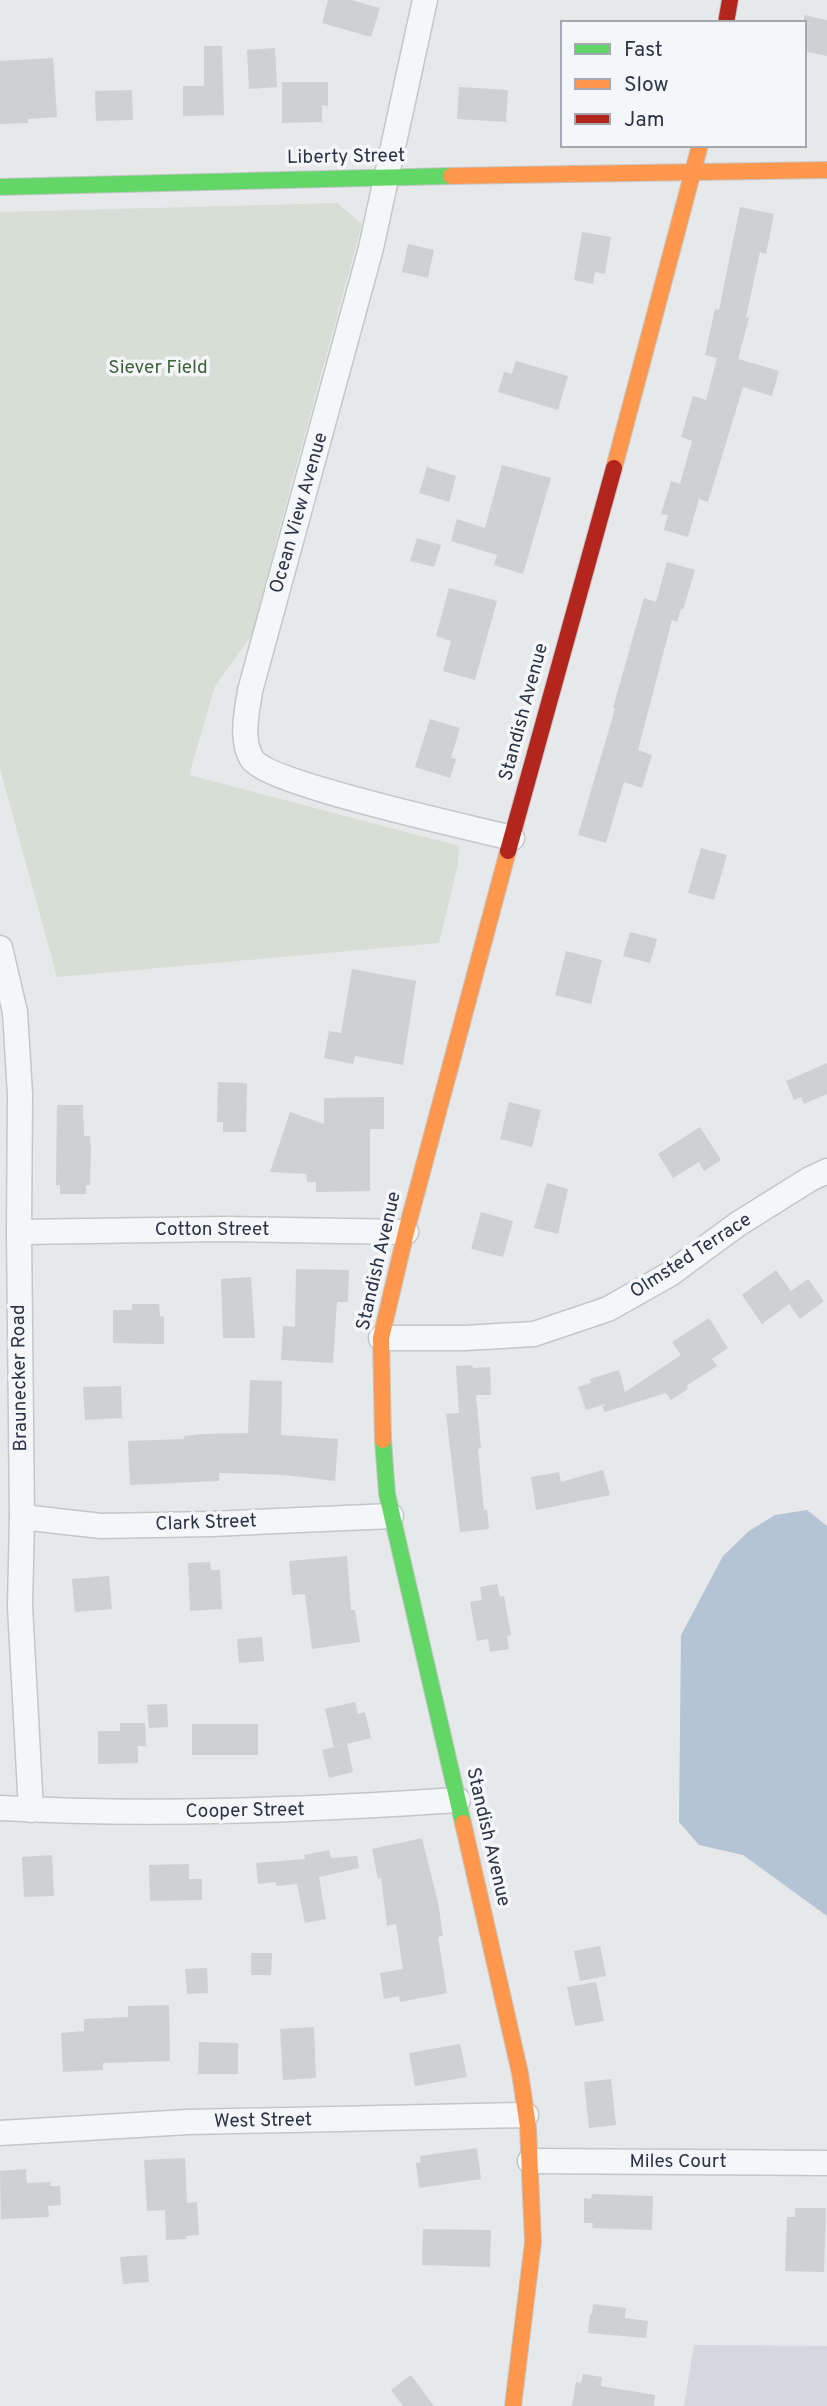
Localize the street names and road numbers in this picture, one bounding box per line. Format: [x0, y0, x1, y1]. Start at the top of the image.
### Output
street label: Liberty Street [287, 144, 405, 170]
street label: Ocean View Avenue [265, 430, 333, 596]
street label: Standish Avenue [494, 640, 554, 784]
street label: Standish Avenue [351, 1189, 407, 1333]
street label: Olmsted Terrace [626, 1208, 756, 1304]
street label: Cotton Street [155, 1218, 269, 1242]
street label: Braunecker Road [7, 1304, 33, 1452]
street label: Clark Street [155, 1509, 257, 1537]
street label: Standish Avenue [460, 1765, 516, 1909]
street label: Cooper Street [185, 1798, 305, 1824]
street label: West Street [214, 2108, 312, 2134]
street label: Miles Court [629, 2150, 727, 2174]

